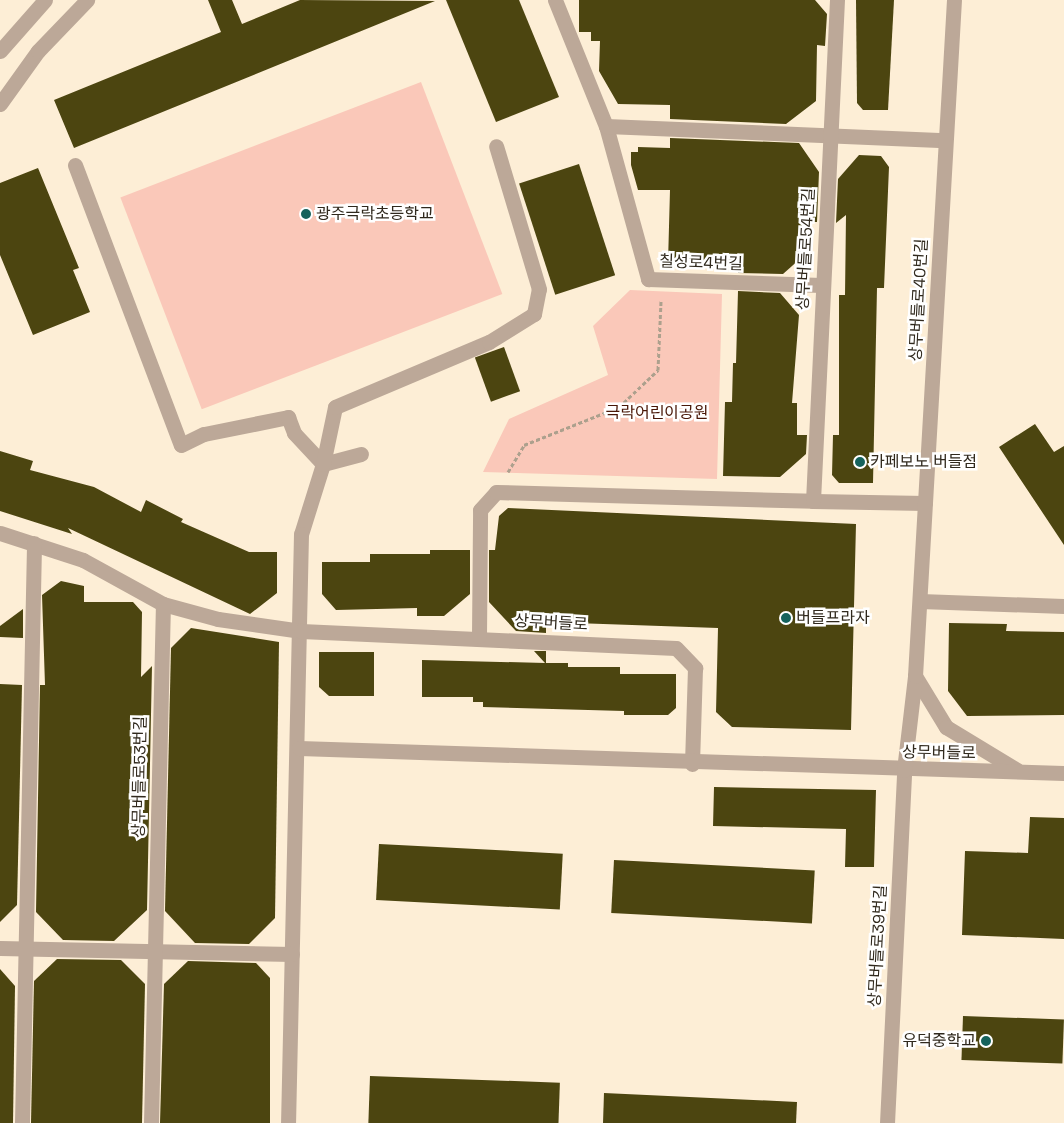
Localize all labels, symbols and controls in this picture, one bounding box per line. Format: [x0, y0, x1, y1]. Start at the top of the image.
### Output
street label: 상무버들로54번길 [793, 187, 819, 311]
place label: 광주극락초등학교 [316, 204, 434, 224]
marker: 광주극락초등학교 [300, 208, 312, 220]
street label: 상무버들로40번길 [906, 238, 932, 362]
street label: 칠성로4번길 [659, 252, 743, 274]
park label: 극락어린이공원 [605, 403, 709, 423]
place label: 카페보노 버들점 [870, 452, 977, 472]
marker: 카페보노 버들점 [854, 456, 866, 468]
place label: 버들프라자 [796, 608, 870, 628]
street label: 상무버들로 [514, 611, 588, 635]
marker: 버들프라자 [780, 612, 792, 624]
street label: 상무버들로53번길 [129, 716, 151, 838]
street label: 상무버들로 [902, 743, 976, 763]
street label: 상무버들로39번길 [865, 884, 891, 1008]
place label: 유덕중학교 [902, 1031, 976, 1051]
marker: 유덕중학교 [980, 1035, 992, 1047]

